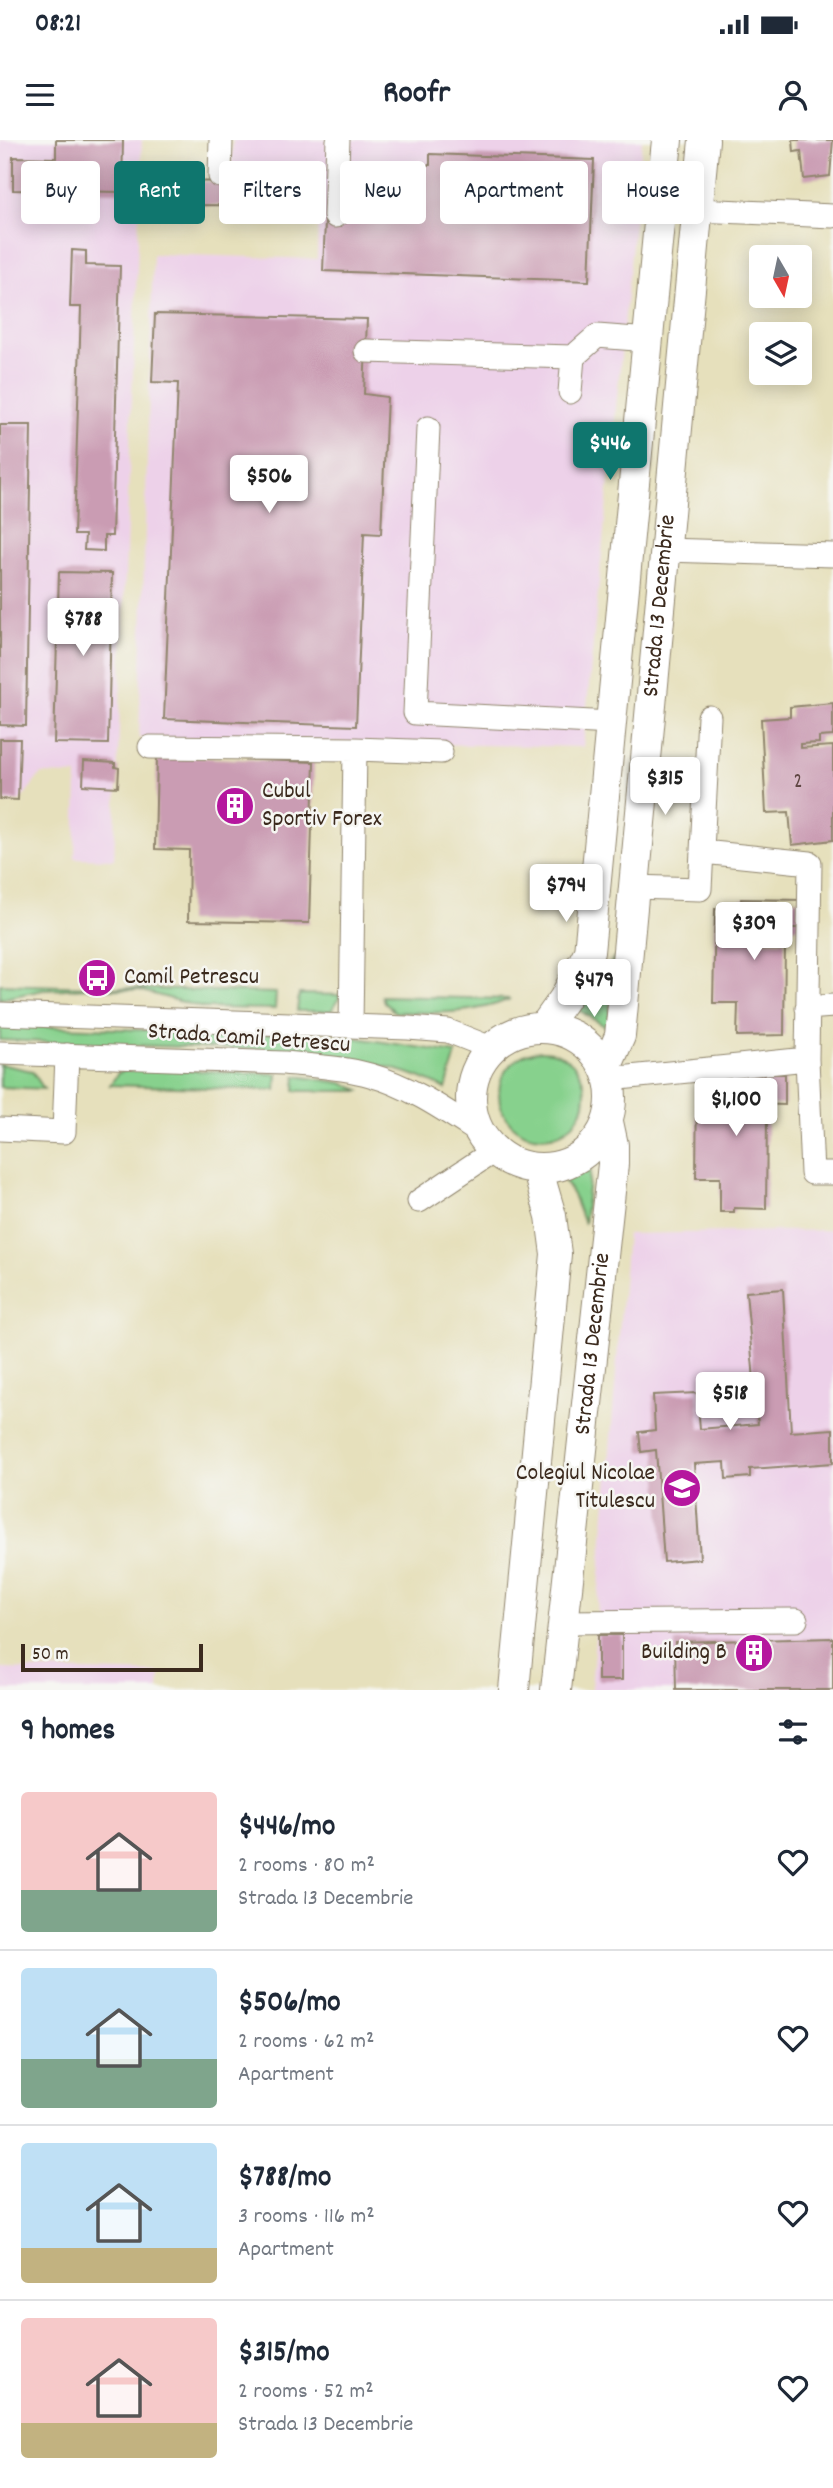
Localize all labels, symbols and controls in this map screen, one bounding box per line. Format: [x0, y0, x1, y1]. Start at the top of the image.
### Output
text: 08:21 [35, 6, 81, 43]
text: Roofr [383, 72, 450, 118]
icon: menu [21, 76, 59, 114]
icon: person [774, 76, 812, 114]
chip: Buy [21, 161, 100, 224]
chip: Rent [114, 161, 205, 224]
chip: Filters [219, 161, 326, 224]
chip: New [340, 161, 426, 224]
chip: Apartment [440, 161, 588, 224]
chip: House [602, 161, 704, 224]
north arrow [749, 245, 812, 308]
map controls [749, 245, 812, 385]
button: layers [749, 322, 812, 385]
pin: $446 [569, 422, 651, 482]
text: $446 [589, 428, 631, 461]
pin: $506 [228, 456, 310, 515]
text: $506 [246, 461, 292, 494]
street label: Strada 13 Decembrie [635, 513, 686, 699]
pin: $788 [42, 598, 124, 658]
text: $788 [64, 604, 102, 637]
pin: $315 [624, 758, 706, 817]
text: $315 [646, 763, 684, 796]
house number: 2 [793, 768, 803, 798]
place label: Cubul Sportiv Forex [262, 775, 382, 837]
building icon: Cubul Sportiv Forex [214, 785, 256, 827]
pin: $794 [525, 864, 607, 924]
text: $794 [546, 870, 586, 903]
pin: $309 [713, 902, 795, 962]
text: $309 [732, 908, 776, 941]
bus stop icon: Camil Petrescu [76, 957, 118, 999]
pin: $479 [553, 960, 635, 1019]
place label: Camil Petrescu [124, 961, 259, 995]
text: $479 [574, 965, 614, 998]
street label: Strada Camil Petrescu [147, 1015, 351, 1063]
pin: $1,100 [679, 1079, 793, 1138]
text: $1,100 [710, 1084, 762, 1117]
street label: Strada 13 Decembrie [567, 1251, 620, 1437]
pin: $518 [689, 1372, 771, 1432]
text: $518 [712, 1378, 748, 1411]
place label: Colegiul Nicolae Titulescu [516, 1457, 655, 1519]
school or university icon: Colegiul Nicolae Titulescu [661, 1467, 703, 1509]
building icon: Building B [733, 1632, 775, 1674]
place label: Building B [641, 1636, 727, 1670]
scale bar [21, 1641, 203, 1673]
text: 50 m [32, 1642, 69, 1669]
text: 9 homes [21, 1711, 115, 1754]
icon: filters [774, 1713, 812, 1751]
text: $446/mo [238, 1807, 335, 1850]
icon: home [77, 1820, 161, 1904]
icon: heart [774, 1843, 812, 1881]
text: 2 rooms · 80 m² [238, 1850, 375, 1883]
text: Strada 13 Decembrie [238, 1883, 413, 1916]
text: $506/mo [238, 1983, 341, 2026]
icon: home [77, 1996, 161, 2080]
icon: heart [774, 2019, 812, 2057]
text: 2 rooms · 62 m² [238, 2026, 374, 2059]
text: Apartment [238, 2059, 334, 2092]
text: $788/mo [238, 2158, 331, 2201]
icon: home [77, 2171, 161, 2255]
icon: heart [774, 2194, 812, 2232]
text: 3 rooms · 116 m² [238, 2201, 375, 2234]
text: Apartment [238, 2234, 334, 2267]
text: $315/mo [238, 2333, 330, 2376]
icon: home [77, 2346, 161, 2430]
icon: heart [774, 2369, 812, 2407]
text: 2 rooms · 52 m² [238, 2376, 374, 2409]
text: Strada 13 Decembrie [238, 2409, 413, 2442]

